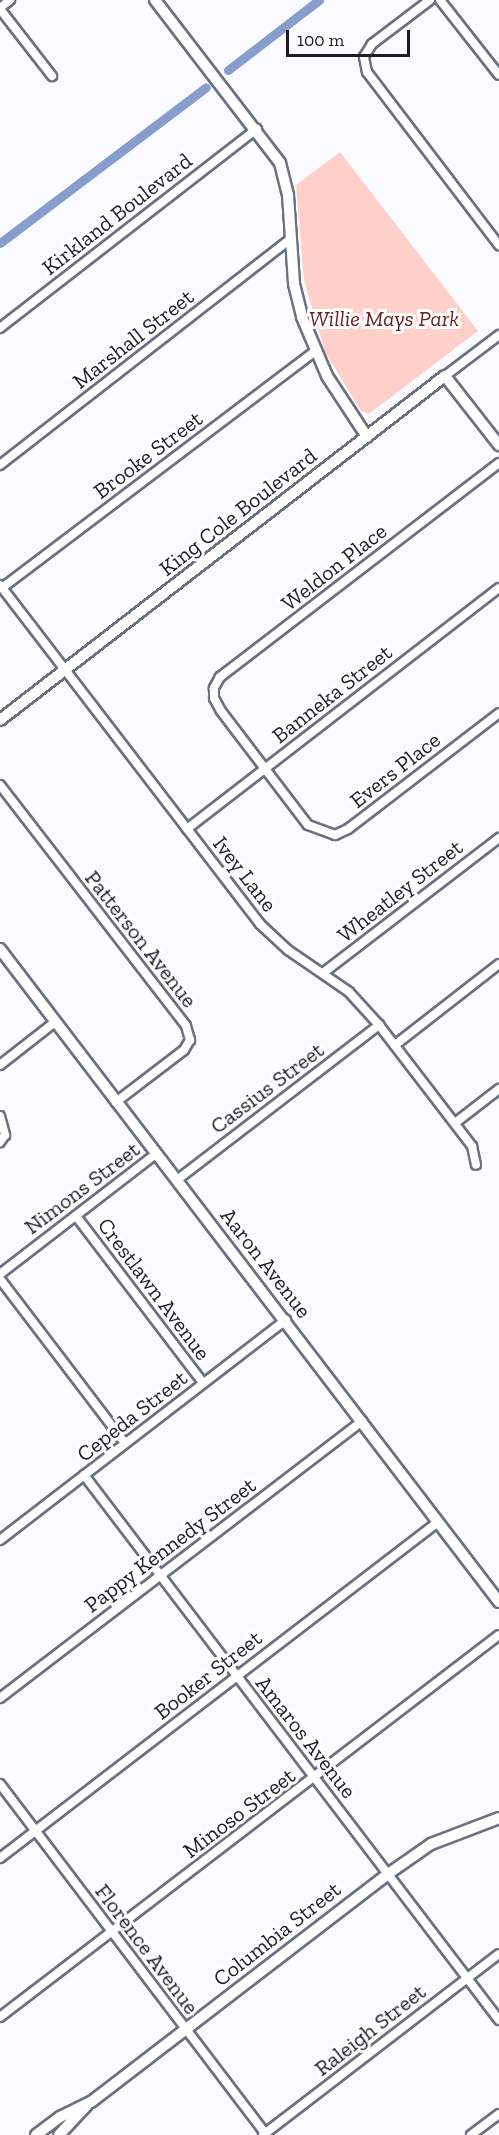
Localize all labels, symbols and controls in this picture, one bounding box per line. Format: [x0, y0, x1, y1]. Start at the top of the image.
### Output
scale bar [289, 18, 414, 56]
text: 100 m [297, 29, 344, 51]
street label: Kirkland Boulevard [37, 147, 197, 281]
street label: Marshall Street [67, 284, 199, 394]
park label: Willie Mays Park [309, 306, 459, 332]
street label: Brooke Street [88, 405, 208, 505]
street label: King Cole Boulevard [154, 442, 322, 582]
street label: Weldon Place [276, 518, 392, 616]
street label: Banneka Street [267, 639, 397, 749]
street label: Evers Place [344, 726, 446, 814]
street label: Ivey Lane [207, 831, 283, 917]
street label: Wheatley Street [332, 834, 468, 948]
street label: Patterson Avenue [79, 865, 203, 1013]
street label: Cassius Street [205, 1037, 329, 1139]
street label: Nimons Street [19, 1136, 145, 1240]
street label: Aaron Avenue [215, 1203, 317, 1323]
street label: Crestlawn Avenue [92, 1212, 216, 1366]
street label: Cepeda Street [72, 1365, 192, 1467]
street label: Pappy Kennedy Street [79, 1472, 261, 1618]
street label: Booker Street [149, 1625, 267, 1725]
street label: Amaros Avenue [250, 1670, 362, 1804]
street label: Minoso Street [178, 1762, 300, 1864]
street label: Columbia Street [208, 1876, 346, 1992]
street label: Florence Avenue [89, 1878, 205, 2020]
street label: Raleigh Street [309, 1978, 431, 2082]

